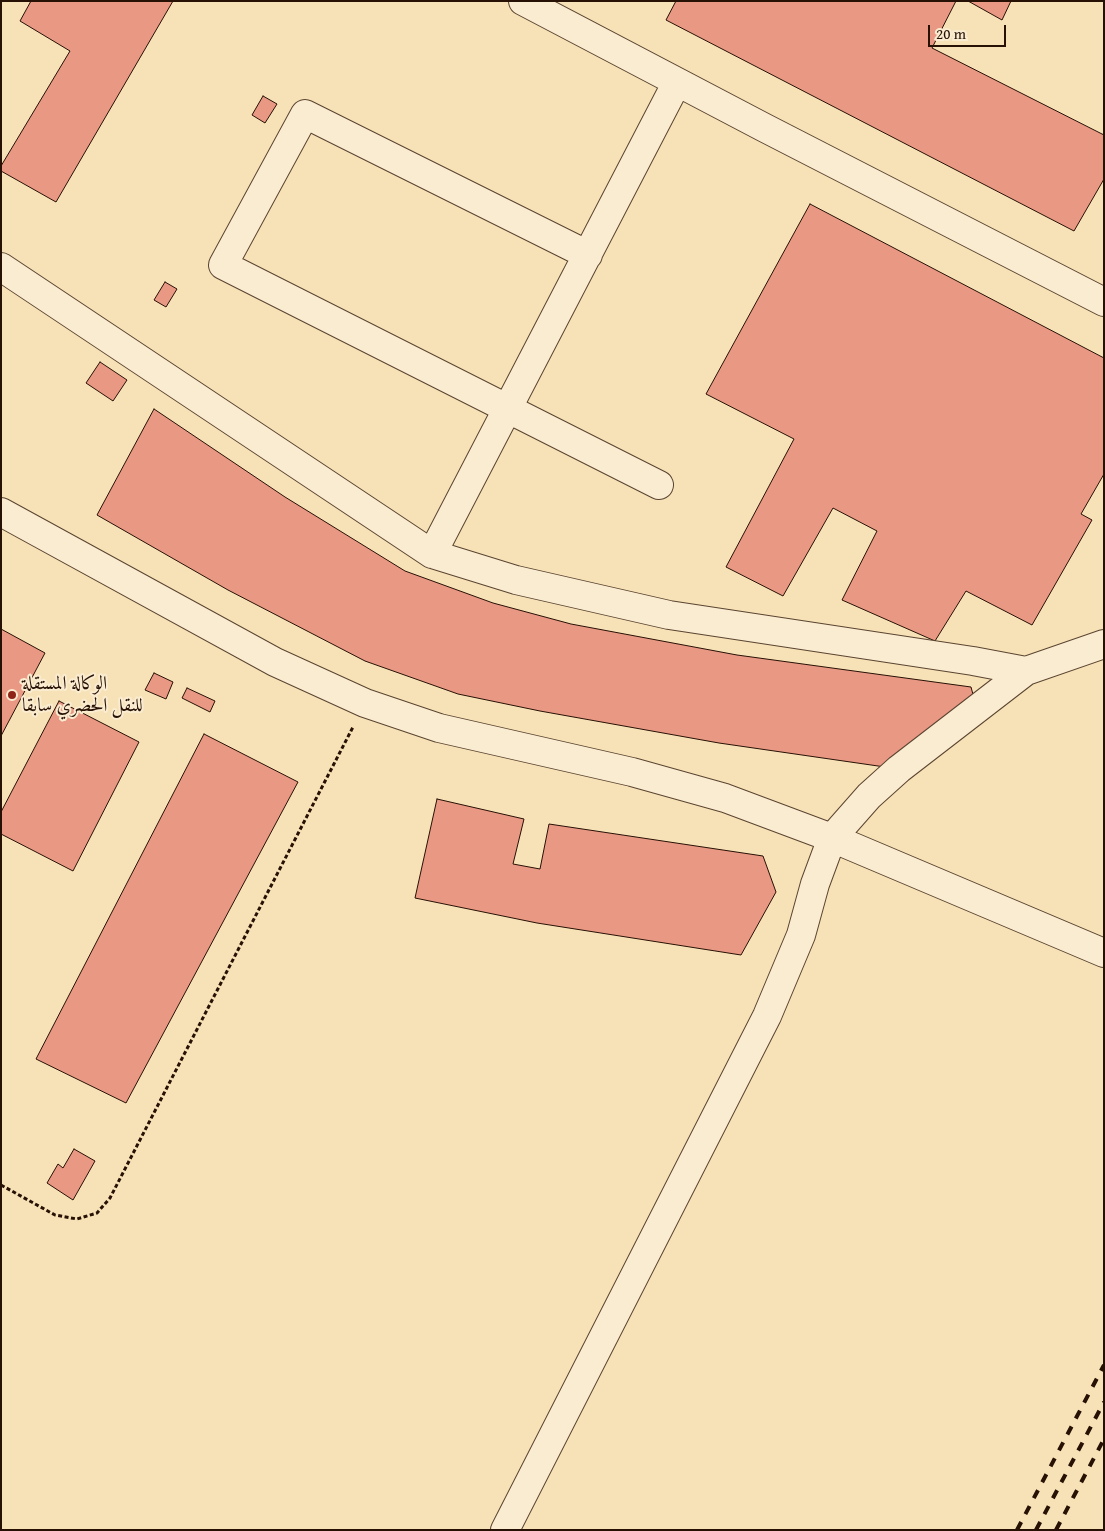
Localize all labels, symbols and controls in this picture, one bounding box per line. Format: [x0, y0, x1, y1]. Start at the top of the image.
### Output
scale bar [930, 15, 1008, 47]
text: 20 m [936, 23, 966, 44]
place label: الوكالة المستقلة للنقل الحضري سابقا [22, 673, 143, 717]
marker: الوكالة المستقلة للنقل الحضري سابقا [6, 689, 18, 701]

